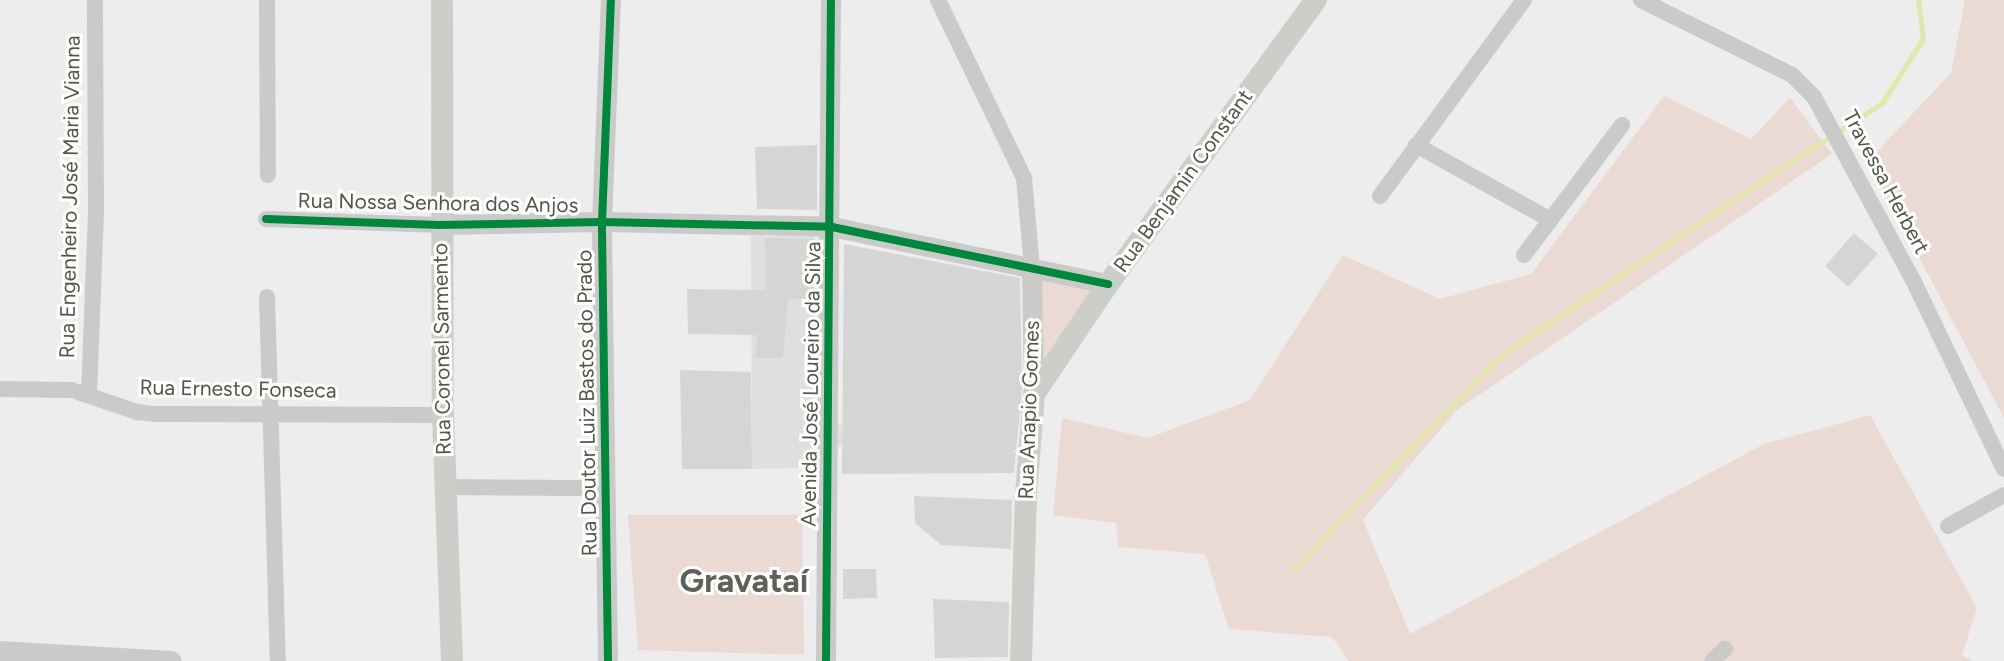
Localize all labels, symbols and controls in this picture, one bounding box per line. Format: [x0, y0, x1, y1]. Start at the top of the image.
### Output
street label: Rua Engenheiro José Maria Vianna [55, 35, 85, 359]
street label: Rua Benjamin Constant [1108, 85, 1258, 277]
street label: Travessa Herbert [1838, 106, 1934, 258]
street label: Rua Nossa Senhora dos Anjos [297, 188, 579, 218]
street label: Avenida José Loureiro da Silva [796, 241, 826, 527]
street label: Rua Coronel Sarmento [428, 243, 456, 455]
street label: Rua Doutor Luiz Bastos do Prado [572, 249, 602, 557]
street label: Rua Anapio Gomes [1013, 320, 1045, 500]
street label: Rua Ernesto Fonseca [139, 375, 337, 403]
district label: Gravataí [680, 561, 808, 601]

